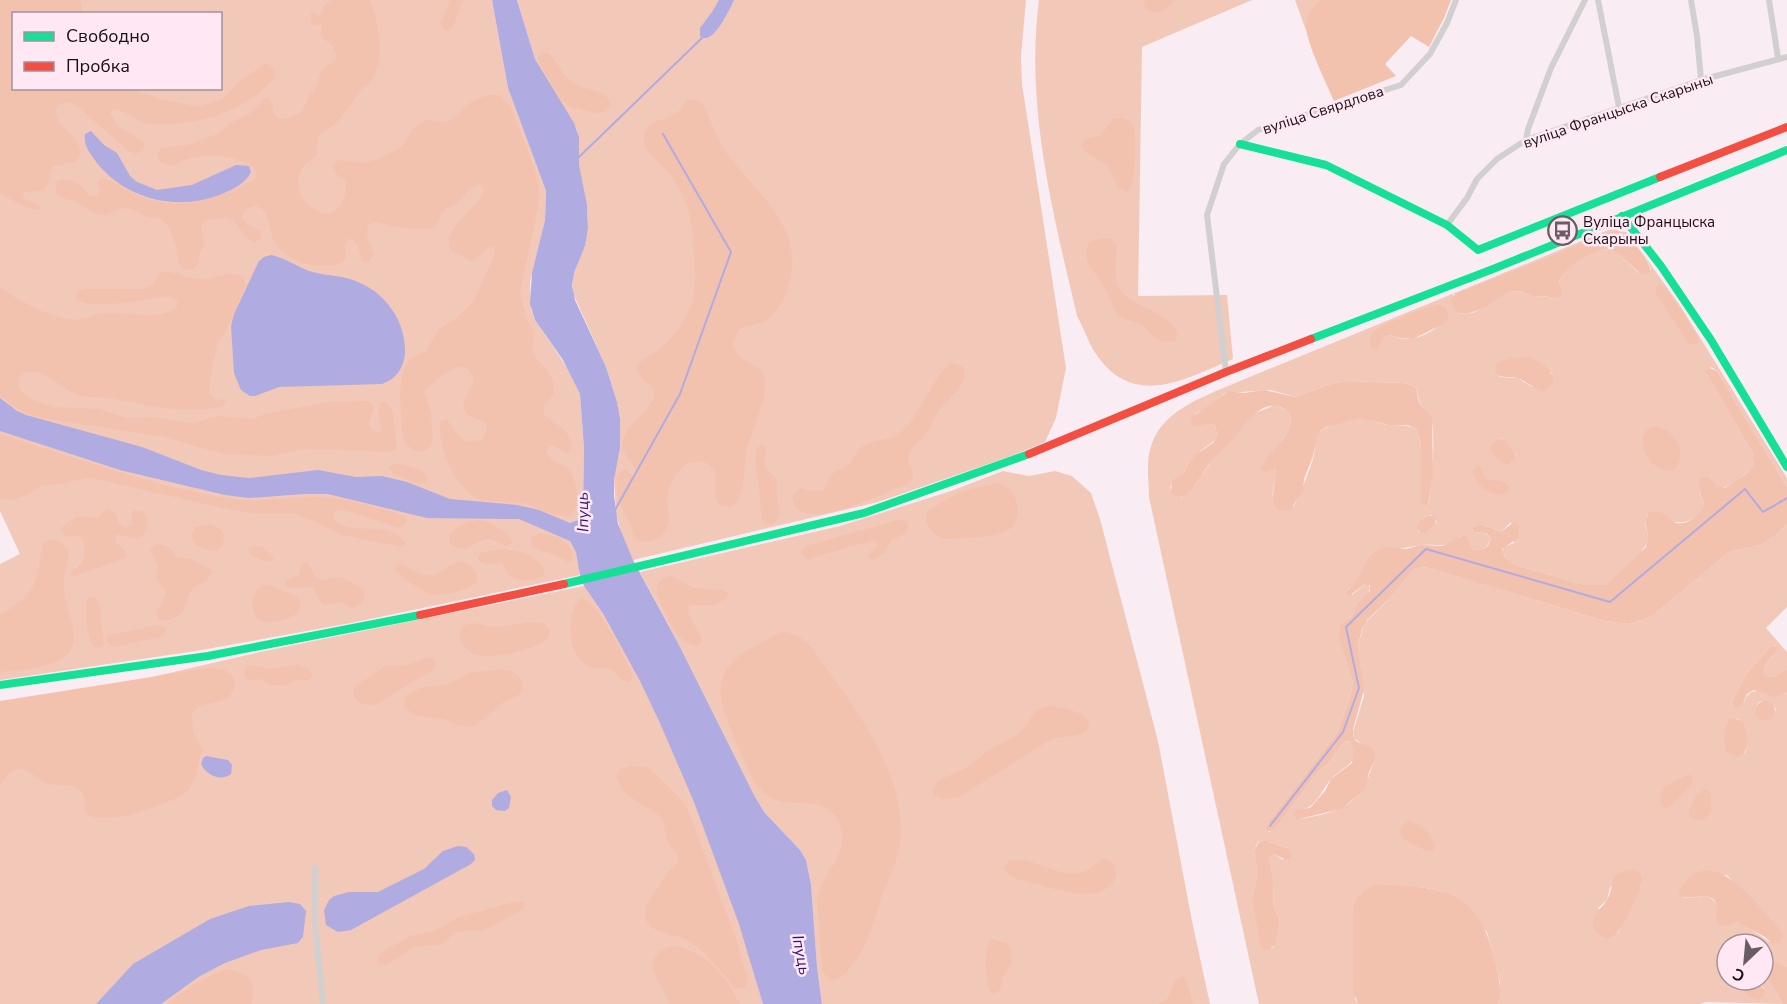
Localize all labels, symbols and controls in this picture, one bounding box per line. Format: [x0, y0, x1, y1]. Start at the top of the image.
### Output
legend [12, 12, 222, 90]
text: Свободно [66, 24, 150, 48]
text: Пробка [66, 54, 130, 78]
street label: вуліца Францыска Скарыны [1520, 69, 1716, 153]
street label: вуліца Свярдлова [1260, 81, 1386, 139]
place label: Вуліца Францыска Скарыны [1583, 212, 1715, 249]
bus stop icon: Вуліца Францыска Скарыны [1546, 215, 1578, 247]
water label: Іпуць [572, 492, 594, 532]
north arrow [1715, 932, 1775, 992]
water label: Іпуць [786, 933, 816, 977]
text: С [1729, 962, 1749, 987]

